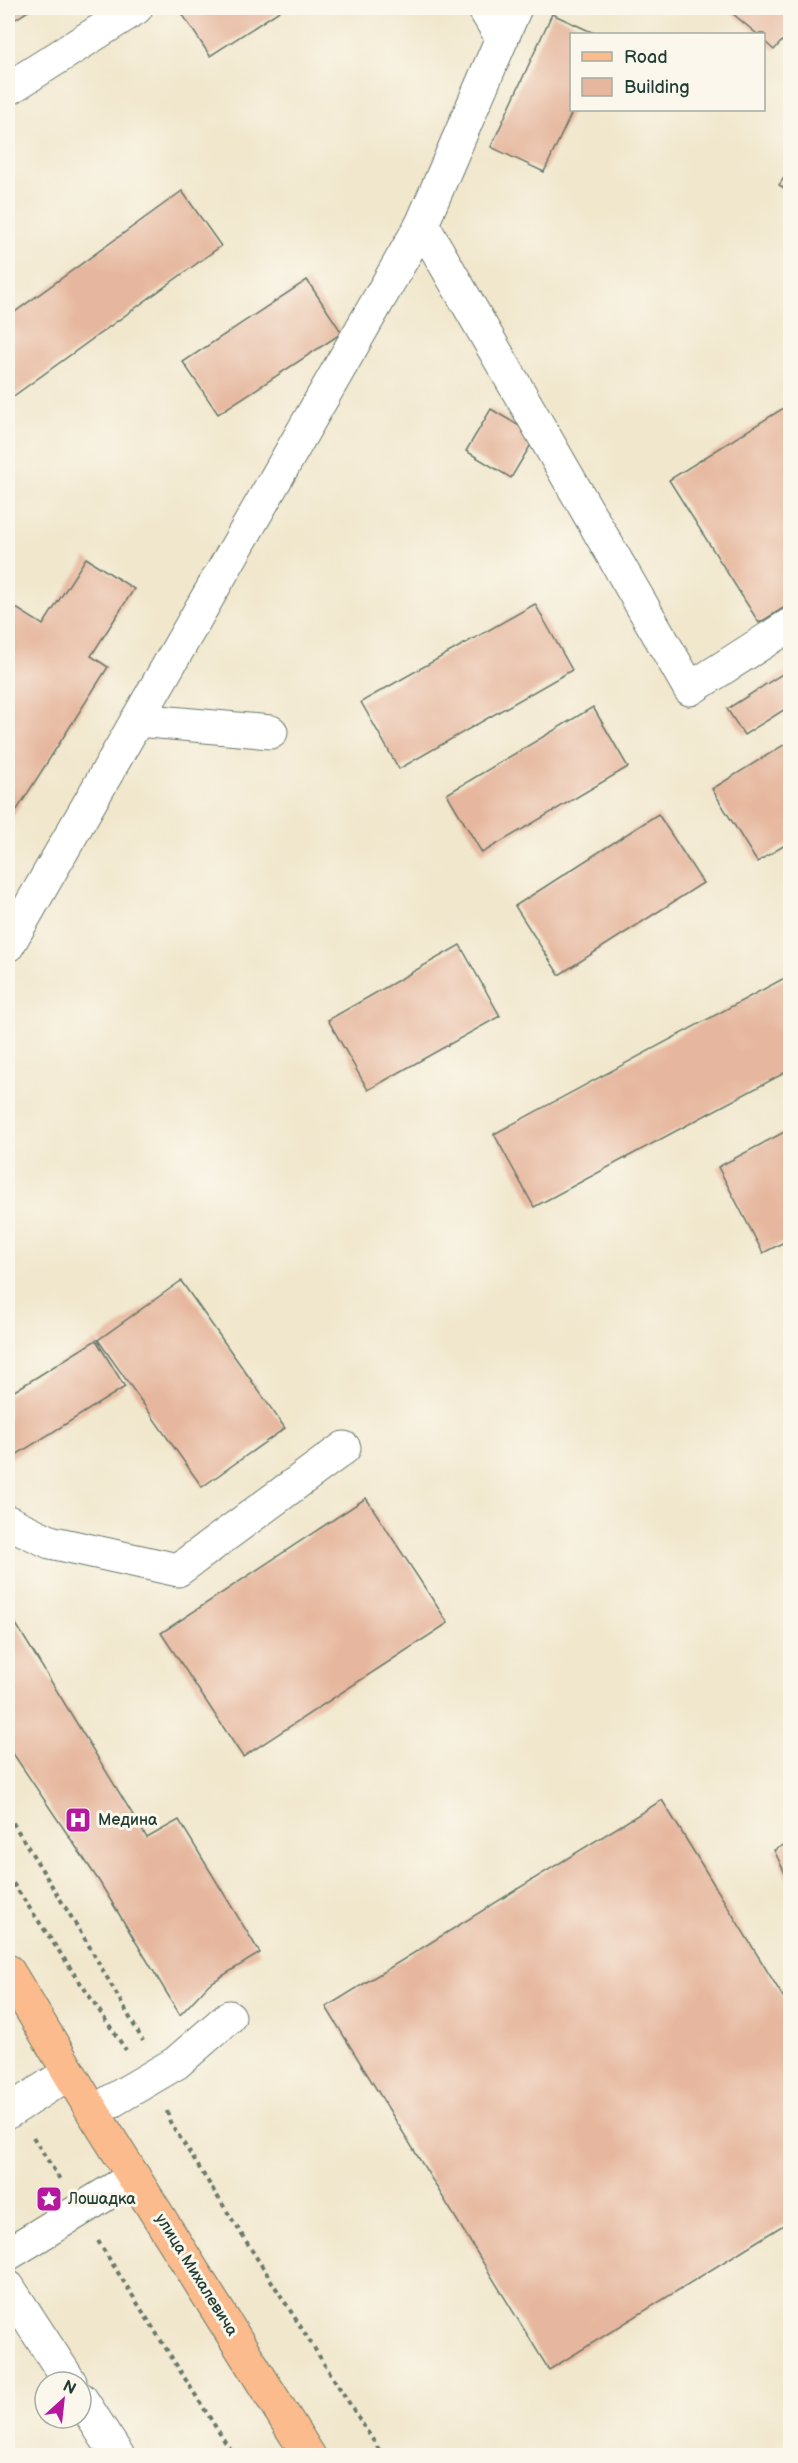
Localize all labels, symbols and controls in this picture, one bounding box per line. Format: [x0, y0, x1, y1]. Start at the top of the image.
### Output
legend [570, 33, 765, 111]
text: Road [624, 47, 668, 68]
text: Building [624, 77, 690, 98]
hospital icon: Медина [63, 1805, 93, 1835]
place label: Медина [98, 1811, 158, 1830]
place icon: Лошадка [34, 2184, 64, 2214]
place label: Лошадка [67, 2190, 136, 2209]
street label: улица Михалевича [151, 2210, 242, 2340]
north arrow [33, 2370, 93, 2430]
text: N [59, 2377, 79, 2399]

